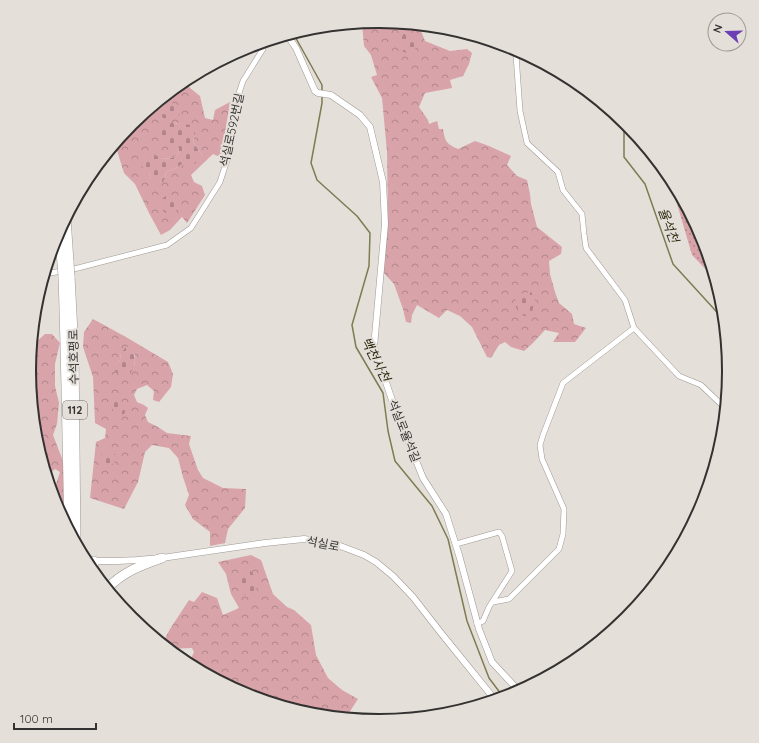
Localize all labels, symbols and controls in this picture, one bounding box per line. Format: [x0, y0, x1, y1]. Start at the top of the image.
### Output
north arrow [707, 12, 747, 52]
text: N [710, 22, 726, 35]
street label: 석실로592번길 [216, 92, 247, 168]
water label: 율석천 [655, 205, 683, 246]
street label: 수석호평로 [66, 329, 81, 385]
water label: 백천사천 [358, 334, 394, 385]
street label: 석실로율석길 [385, 397, 424, 464]
road number: 112 [63, 401, 87, 419]
street label: 석실로 [305, 533, 341, 554]
scale bar [14, 705, 96, 731]
text: 100 m [20, 711, 53, 726]

